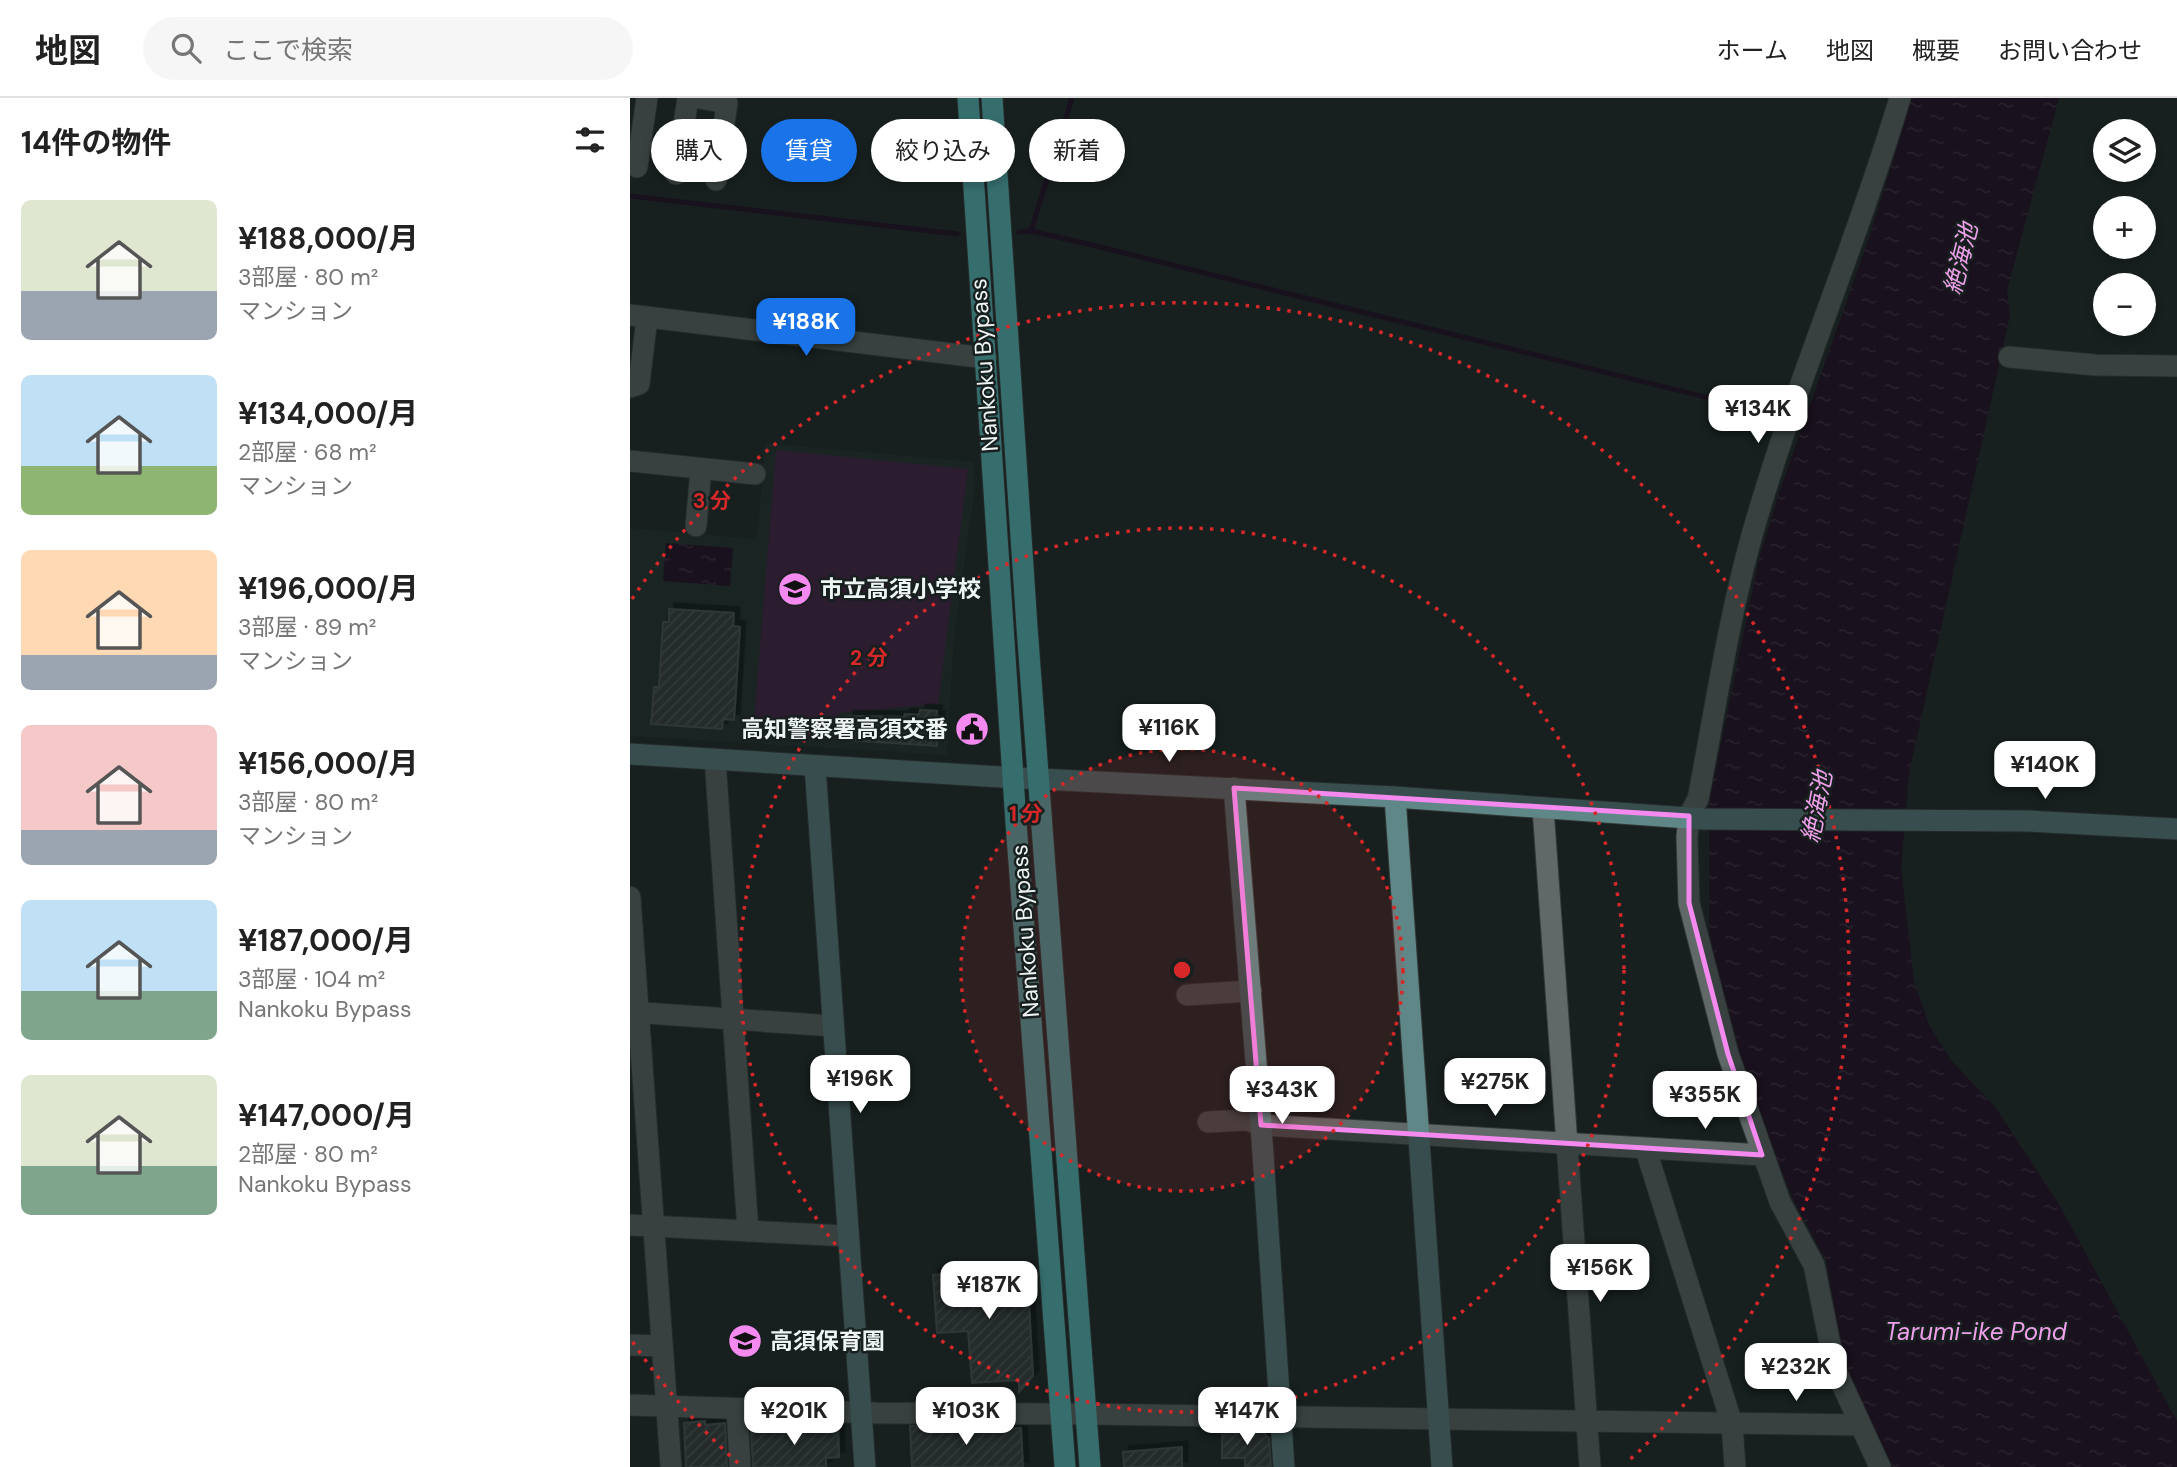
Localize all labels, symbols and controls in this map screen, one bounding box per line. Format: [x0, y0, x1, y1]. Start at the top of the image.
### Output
search box [143, 17, 633, 80]
text: 地図 [35, 29, 101, 72]
icon: search [167, 29, 205, 67]
text: ここで検索 [223, 33, 353, 67]
text: ホーム [1717, 35, 1788, 66]
text: 地図 [1826, 35, 1874, 66]
text: 概要 [1912, 35, 1960, 66]
text: お問い合わせ [1998, 35, 2142, 66]
chip: 購入 [651, 119, 747, 182]
chip: 賃貸 [761, 119, 857, 182]
chip: 絞り込み [871, 119, 1015, 182]
chip: 新着 [1029, 119, 1125, 182]
map controls [2093, 119, 2156, 336]
button: layers [2093, 119, 2156, 182]
icon: filters [571, 121, 609, 159]
text: 14件の物件 [21, 123, 171, 162]
button: + [2093, 196, 2156, 259]
water label: 絶海池 [1937, 218, 1985, 298]
text: ¥188,000/月 [238, 219, 419, 258]
icon: home [77, 228, 161, 312]
text: 3部屋 · 80 m² [238, 262, 378, 292]
button: − [2093, 273, 2156, 336]
street label: Nankoku Bypass [963, 277, 1005, 453]
text: マンション [238, 296, 353, 326]
pin: ¥188K [757, 299, 855, 358]
text: ¥188K [772, 306, 840, 336]
pin: ¥134K [1709, 386, 1807, 445]
text: ¥134K [1724, 393, 1792, 423]
text: ¥134,000/月 [238, 394, 418, 433]
icon: home [77, 403, 161, 487]
text: 2部屋 · 68 m² [238, 437, 377, 467]
text: マンション [238, 471, 353, 501]
text: 3 分 [693, 487, 731, 515]
text: ¥196,000/月 [238, 569, 419, 608]
school or university icon: 市立高須小学校 [776, 570, 814, 608]
place label: 市立高須小学校 [820, 574, 981, 604]
icon: home [77, 578, 161, 662]
text: 3部屋 · 89 m² [238, 612, 376, 642]
text: 2 分 [850, 644, 888, 672]
text: マンション [238, 646, 353, 676]
pin: ¥116K [1120, 704, 1218, 764]
public building icon: 高知警察署高須交番 [953, 710, 991, 748]
text: ¥116K [1138, 712, 1200, 742]
place label: 高知警察署高須交番 [741, 714, 948, 744]
pin: ¥140K [1996, 742, 2094, 801]
text: ¥156,000/月 [238, 744, 418, 783]
text: ¥140K [2010, 749, 2080, 779]
icon: home [77, 753, 161, 837]
water label: 絶海池 [1794, 767, 1839, 845]
text: 3部屋 · 80 m² [238, 787, 378, 817]
text: 1 分 [1009, 800, 1043, 828]
text: マンション [238, 821, 353, 851]
street label: Nankoku Bypass [1004, 843, 1046, 1019]
text: ¥187,000/月 [238, 921, 414, 960]
icon: home [77, 928, 161, 1012]
centre of rings [1170, 958, 1194, 982]
text: 3部屋 · 104 m² [238, 964, 385, 994]
text: Nankoku Bypass [238, 994, 412, 1024]
pin: ¥196K [811, 1056, 909, 1115]
pin: ¥275K [1446, 1058, 1544, 1118]
text: ¥196K [826, 1063, 894, 1093]
pin: ¥343K [1233, 1066, 1331, 1126]
text: ¥275K [1460, 1066, 1530, 1096]
pin: ¥355K [1656, 1072, 1754, 1131]
text: ¥343K [1246, 1074, 1318, 1104]
text: ¥355K [1669, 1079, 1741, 1109]
text: ¥147,000/月 [238, 1096, 415, 1135]
icon: home [77, 1103, 161, 1187]
text: 2部屋 · 80 m² [238, 1139, 378, 1169]
text: Nankoku Bypass [238, 1169, 412, 1199]
pin: ¥156K [1551, 1244, 1649, 1304]
text: ¥156K [1566, 1252, 1634, 1282]
pin: ¥187K [940, 1262, 1038, 1321]
text: ¥187K [956, 1269, 1022, 1299]
water label: Tarumi-ike Pond [1885, 1316, 2068, 1347]
school or university icon: 高須保育園 [726, 1322, 764, 1360]
place label: 高須保育園 [770, 1326, 885, 1356]
pin: ¥232K [1747, 1344, 1845, 1403]
text: ¥232K [1761, 1351, 1831, 1381]
pin: ¥201K [745, 1388, 843, 1447]
pin: ¥103K [917, 1388, 1015, 1447]
pin: ¥147K [1198, 1388, 1296, 1447]
text: ¥201K [760, 1395, 828, 1425]
text: ¥103K [932, 1395, 1000, 1425]
text: ¥147K [1214, 1395, 1280, 1425]

